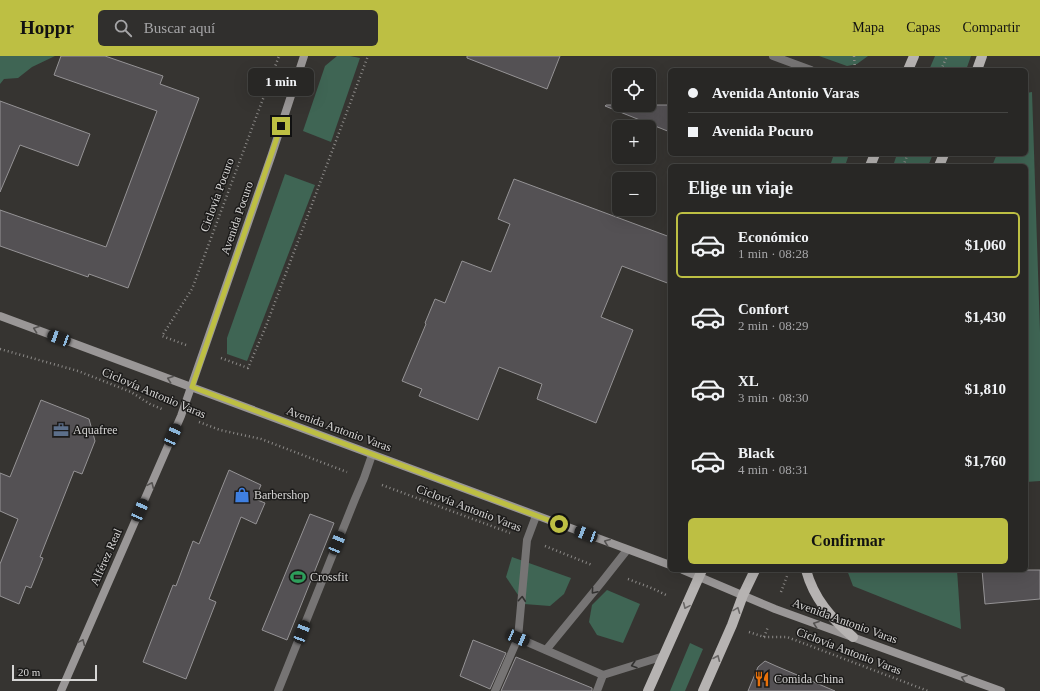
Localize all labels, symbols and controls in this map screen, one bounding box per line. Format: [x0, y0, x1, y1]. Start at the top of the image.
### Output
search box [98, 10, 378, 46]
text: Hoppr [20, 17, 74, 38]
icon: search [112, 17, 134, 39]
text: Buscar aquí [144, 20, 215, 36]
text: Mapa [852, 20, 884, 35]
text: Capas [906, 20, 940, 35]
text: Compartir [962, 20, 1020, 35]
callout: 1 min [248, 68, 314, 96]
map controls [612, 68, 656, 216]
button: locate [612, 68, 656, 112]
text: 1 min [265, 74, 297, 89]
text: Avenida Antonio Varas [712, 85, 859, 101]
route end [272, 117, 290, 135]
button: + [612, 120, 656, 164]
text: Avenida Pocuro [712, 123, 814, 139]
street label: Ciclovía Pocuro [197, 156, 237, 234]
button: − [612, 172, 656, 216]
text: Elige un viaje [688, 178, 793, 198]
street label: Avenida Pocuro [218, 179, 256, 257]
icon: car [690, 227, 726, 263]
text: Económico [738, 229, 809, 245]
text: $1,060 [965, 237, 1006, 253]
text: 1 min · 08:28 [738, 246, 808, 261]
icon: car [690, 299, 726, 335]
text: Confort [738, 301, 789, 317]
text: $1,430 [965, 309, 1006, 325]
text: 2 min · 08:29 [738, 318, 808, 333]
one-way arrow [32, 326, 39, 334]
car [46, 328, 72, 348]
street label: Ciclovía Antonio Varas [100, 365, 208, 421]
icon: car [690, 371, 726, 407]
text: XL [738, 373, 759, 389]
one-way arrow [167, 376, 174, 384]
text: $1,810 [965, 381, 1006, 397]
text: 3 min · 08:30 [738, 390, 808, 405]
street label: Avenida Antonio Varas [285, 403, 394, 455]
office icon: Aquafree [52, 421, 70, 439]
car [163, 422, 183, 448]
place label: Aquafree [73, 423, 118, 437]
icon: car [690, 443, 726, 479]
text: Black [738, 445, 775, 461]
text: $1,760 [965, 453, 1006, 469]
text: 4 min · 08:31 [738, 462, 808, 477]
one-way arrow [146, 481, 154, 489]
street label: Ciclovía Antonio Varas [414, 481, 524, 535]
shop icon: Barbershop [233, 486, 251, 504]
place label: Barbershop [254, 488, 309, 502]
car [130, 497, 150, 523]
route start [550, 515, 568, 533]
button: Confirmar [688, 518, 1008, 564]
car [573, 524, 599, 544]
street label: Alférez Real [87, 526, 125, 588]
car [327, 530, 347, 556]
one-way arrow [604, 539, 611, 547]
sports icon: Crossfit [289, 568, 307, 586]
place label: Crossfit [310, 570, 349, 584]
one-way arrow [592, 587, 599, 594]
street label: Avenida Antonio Varas [791, 595, 900, 647]
one-way arrow [517, 596, 526, 602]
one-way arrow [683, 601, 691, 609]
one-way arrow [733, 607, 741, 614]
car [292, 619, 312, 645]
one-way arrow [812, 620, 819, 628]
street label: Ciclovía Antonio Varas [794, 624, 904, 678]
car [505, 628, 531, 648]
one-way arrow [77, 639, 85, 647]
one-way arrow [712, 655, 720, 662]
one-way arrow [630, 661, 637, 669]
scale bar [12, 663, 97, 682]
text: 20 m [18, 666, 40, 678]
restaurant icon: Comida China [753, 670, 771, 688]
place label: Comida China [774, 672, 844, 686]
one-way arrow [961, 674, 968, 682]

